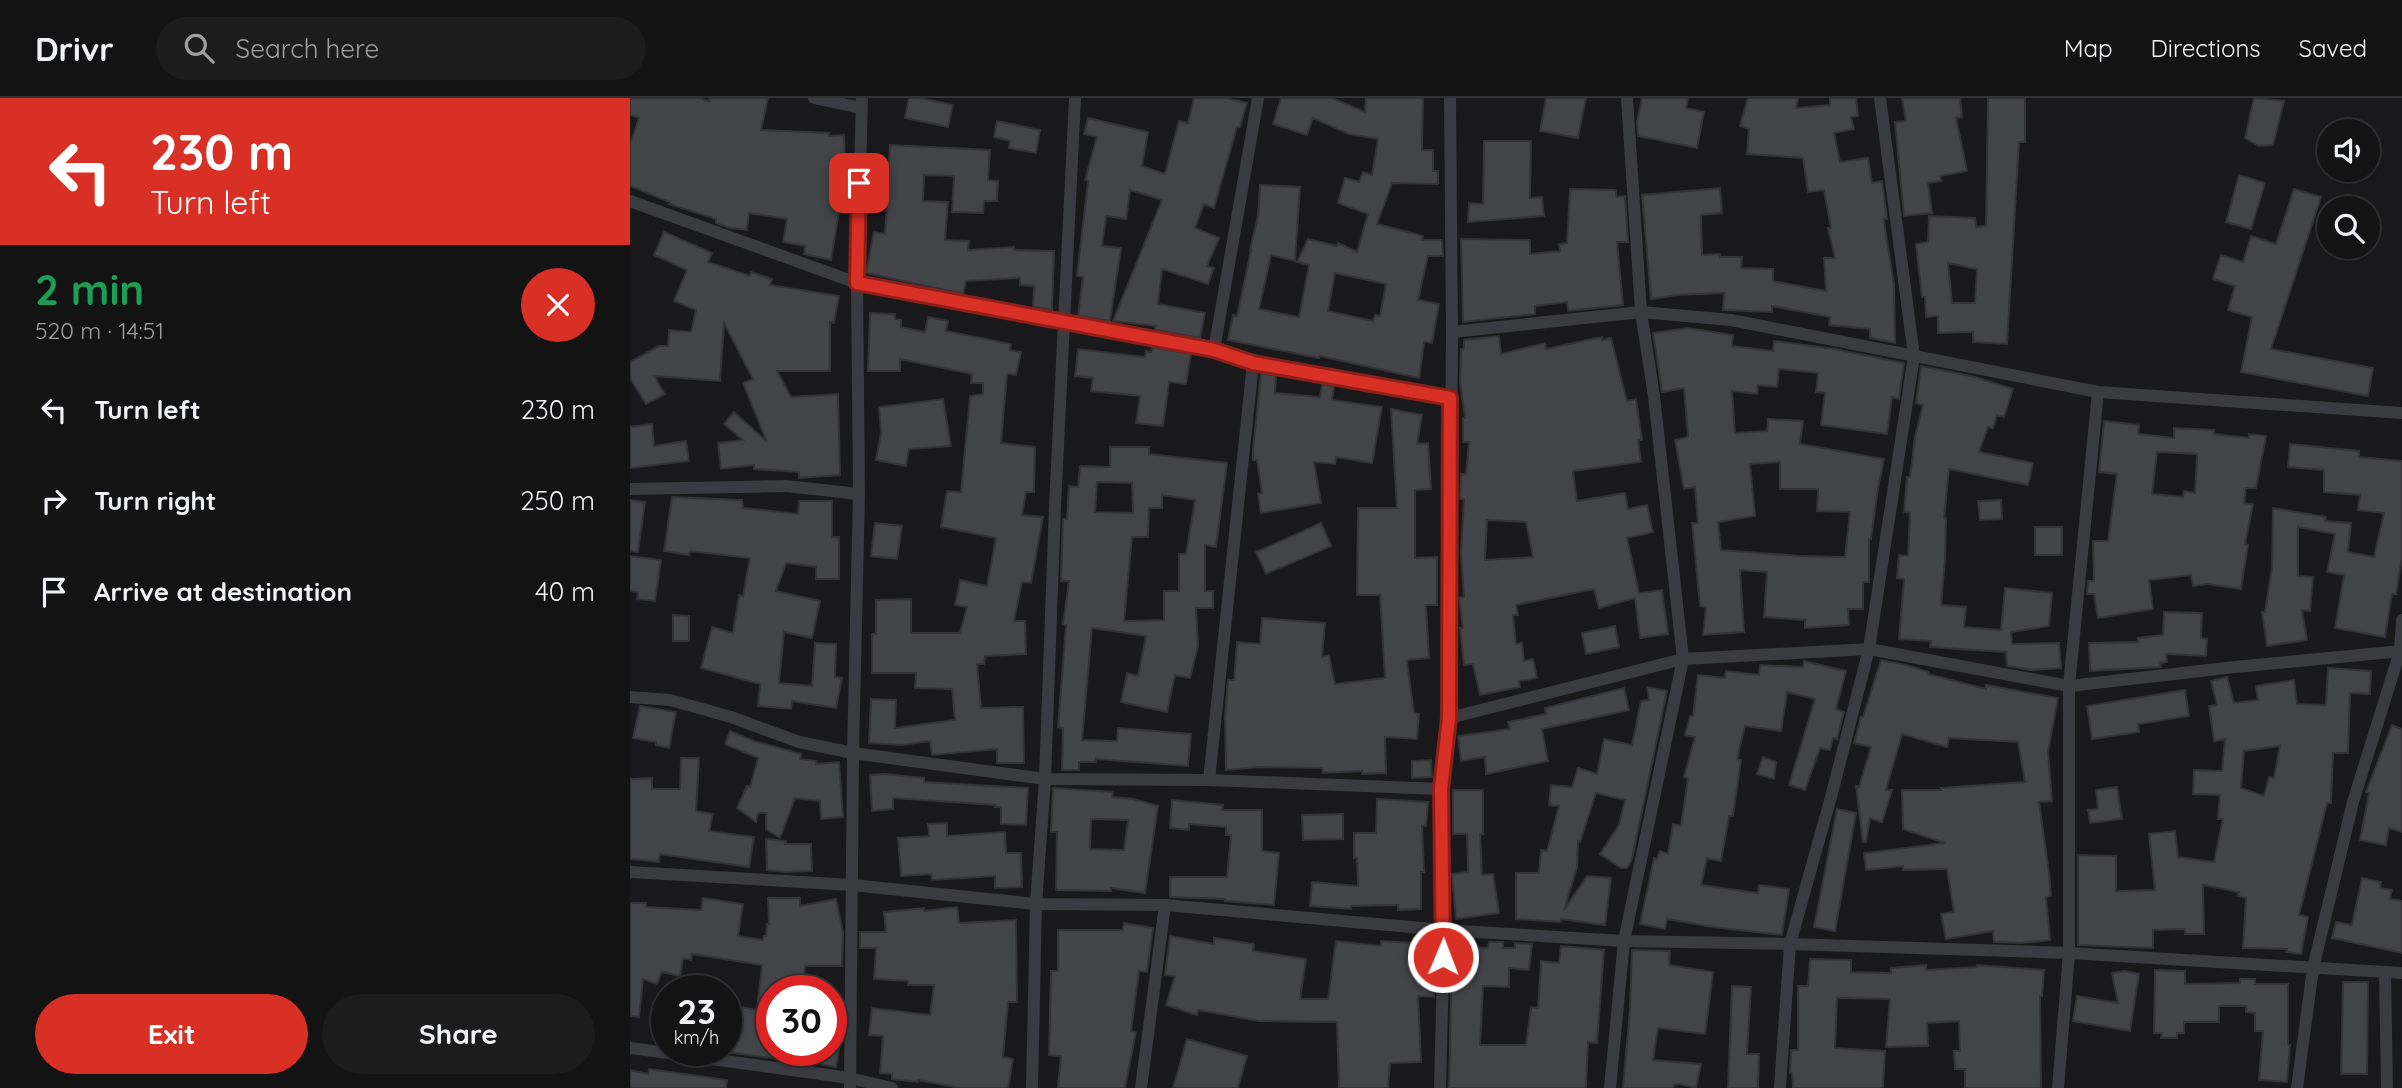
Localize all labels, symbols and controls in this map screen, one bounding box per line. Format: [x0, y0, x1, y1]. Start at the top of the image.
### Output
search box [156, 17, 646, 80]
text: Drivr [35, 28, 114, 69]
icon: search [180, 29, 218, 67]
text: Search here [236, 32, 379, 65]
text: Map [2064, 33, 2113, 63]
text: Directions [2151, 33, 2261, 63]
text: Saved [2299, 33, 2367, 63]
map controls [2317, 119, 2380, 259]
button: sound [2317, 119, 2380, 182]
text: 230 m [150, 121, 293, 182]
icon: left [35, 126, 126, 217]
pin [829, 153, 889, 213]
icon: arrive [840, 164, 878, 202]
text: Turn left [150, 182, 271, 222]
button: search [2317, 196, 2380, 259]
text: 2 min [35, 263, 144, 316]
button: close [521, 268, 595, 342]
text: 520 m · 14:51 [35, 316, 164, 345]
icon: left [35, 391, 73, 429]
text: Turn left [94, 393, 201, 426]
text: 230 m [521, 393, 595, 426]
icon: right [35, 482, 73, 520]
text: Turn right [94, 484, 216, 517]
text: 250 m [520, 484, 595, 517]
icon: arrive [35, 573, 73, 611]
text: Arrive at destination [94, 575, 352, 608]
text: 40 m [535, 575, 595, 608]
position arrow [1406, 920, 1480, 994]
speed limit sign: 30 [756, 975, 847, 1066]
text: 23 [677, 989, 716, 1033]
button: Exit [35, 994, 308, 1074]
button: Share [322, 994, 595, 1074]
text: km/h [674, 1026, 719, 1049]

